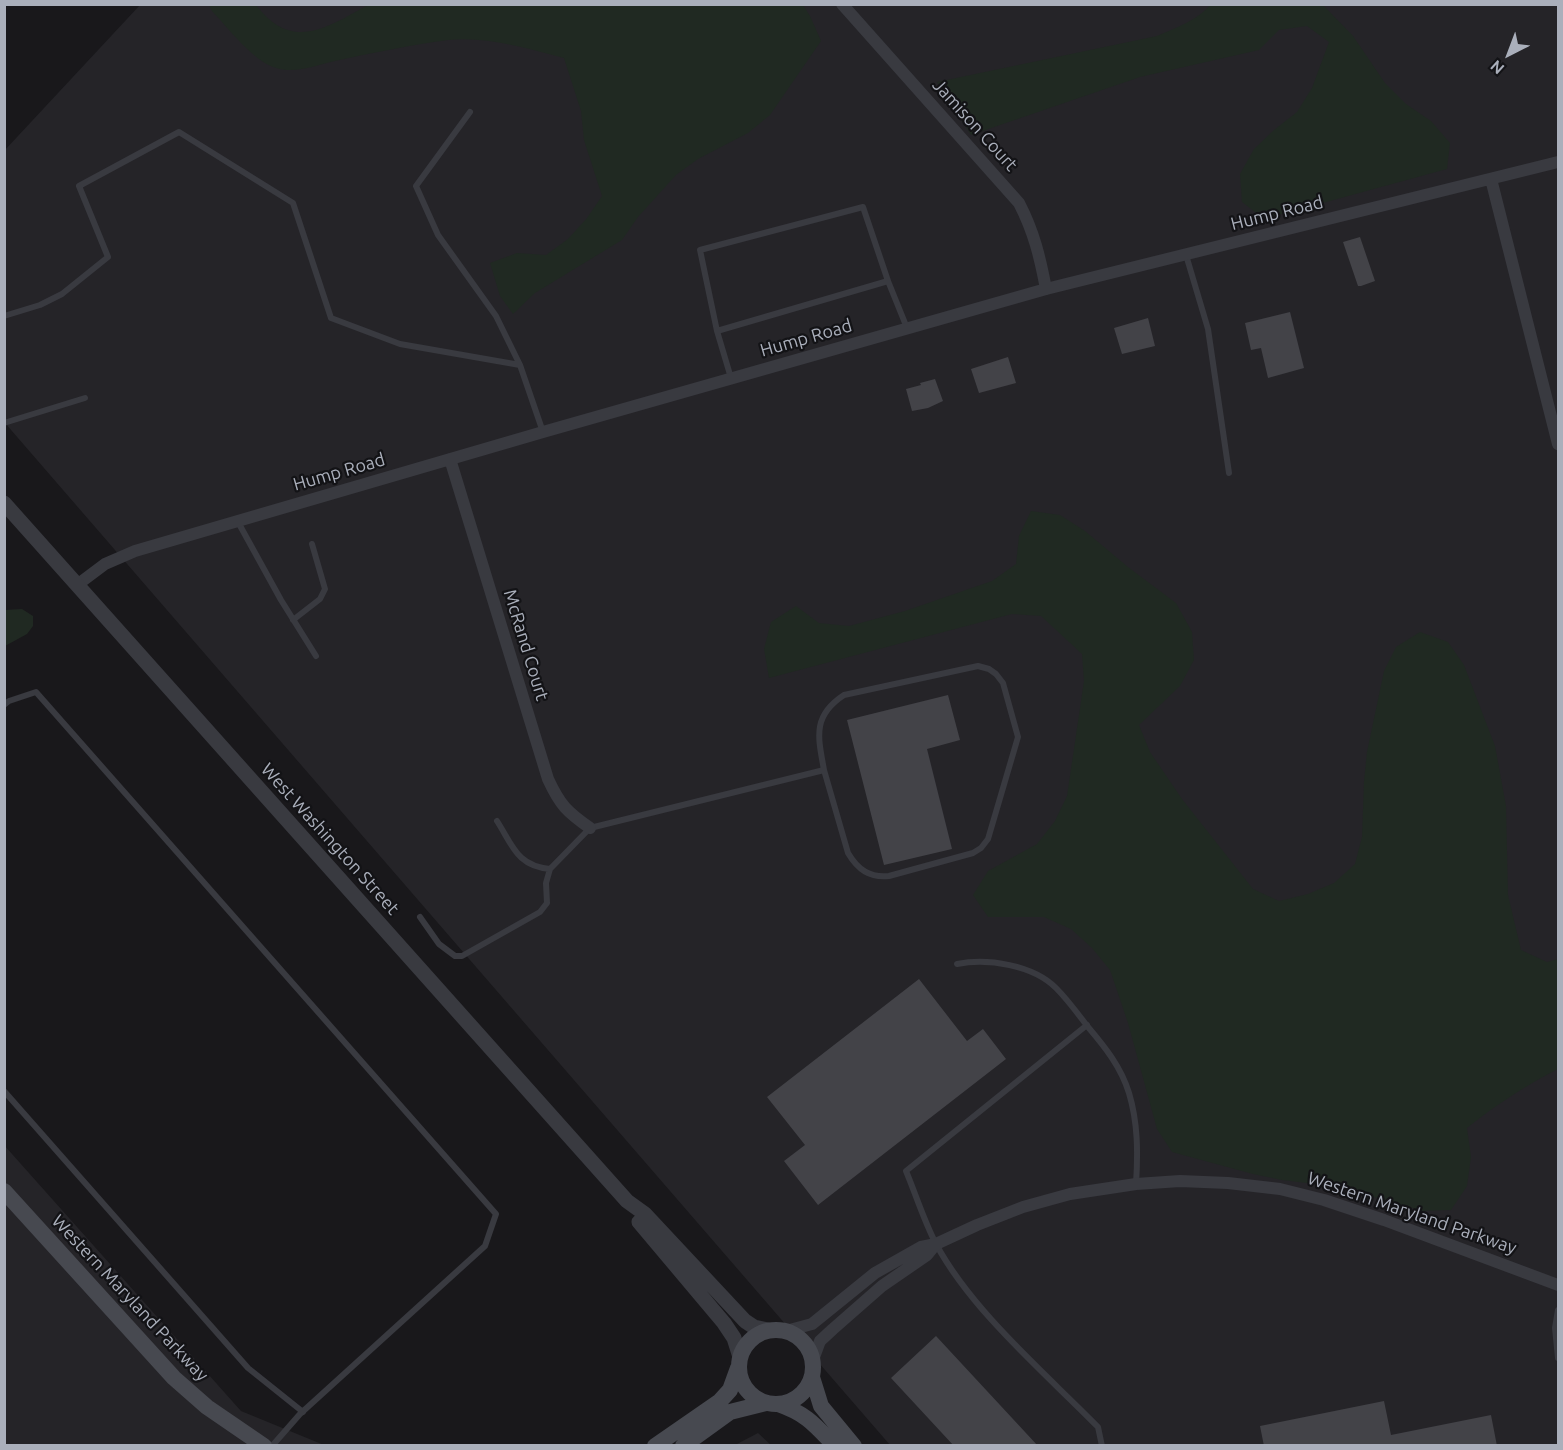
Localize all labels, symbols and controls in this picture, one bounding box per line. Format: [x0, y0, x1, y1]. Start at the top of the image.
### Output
north arrow [1479, 24, 1539, 84]
text: N [1486, 57, 1507, 78]
street label: Jamison Court [928, 74, 1022, 176]
street label: Hump Road [1229, 191, 1325, 235]
street label: Hump Road [758, 315, 854, 361]
street label: Hump Road [291, 449, 387, 495]
street label: McRand Court [499, 587, 553, 703]
street label: West Washington Street [256, 759, 404, 919]
street label: Western Maryland Parkway [1305, 1167, 1519, 1259]
street label: Western Maryland Parkway [47, 1210, 213, 1386]

